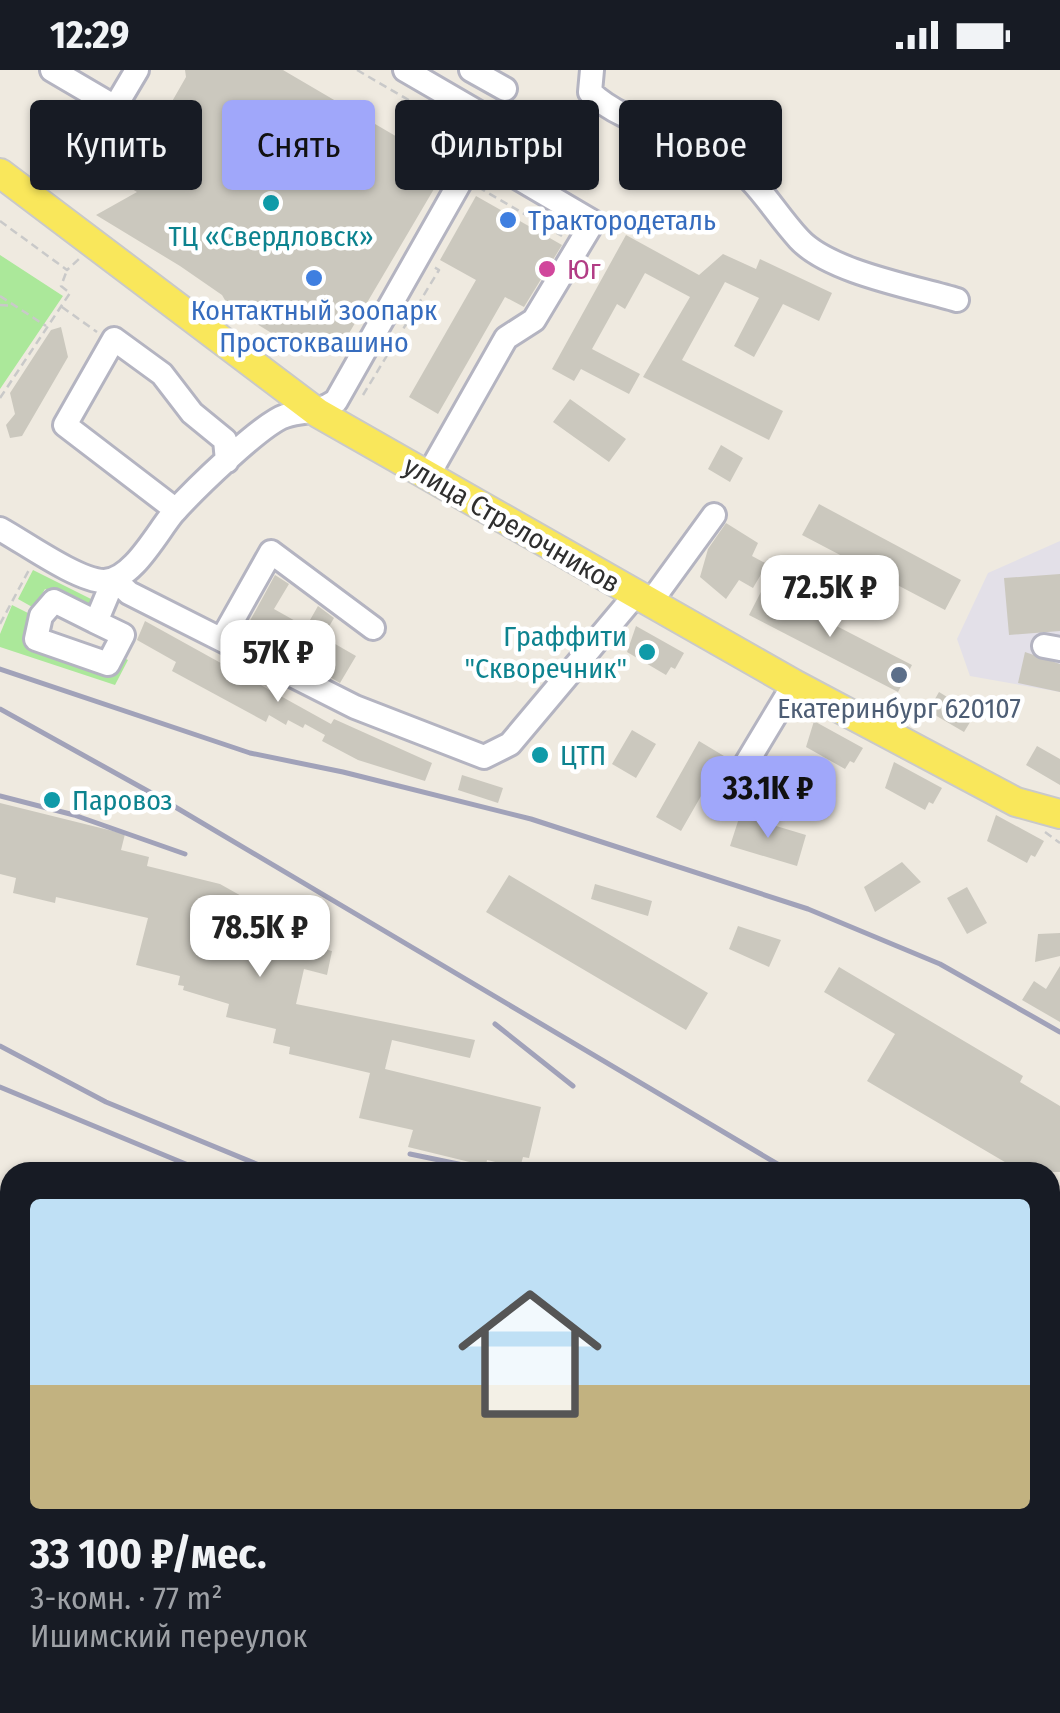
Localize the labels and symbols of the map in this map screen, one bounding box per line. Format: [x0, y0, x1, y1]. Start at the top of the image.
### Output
marker: ТЦ «Свердловск» [260, 192, 282, 214]
place label: Трактородеталь [528, 204, 716, 237]
marker: Трактородеталь [497, 209, 519, 231]
place label: ТЦ «Свердловск» [168, 220, 374, 253]
place label: Юг [567, 253, 601, 286]
marker: Юг [536, 258, 558, 280]
marker: Контактный зоопарк Простоквашино [303, 267, 325, 289]
place label: Контактный зоопарк Простоквашино [191, 294, 437, 359]
street label: улица Стрелочников [398, 449, 626, 600]
pin: 72.5K ₽ [738, 555, 922, 640]
pin: 57K ₽ [208, 620, 348, 705]
place label: Граффити "Скворечник" [465, 620, 627, 685]
marker: Граффити "Скворечник" [636, 641, 658, 663]
marker: Екатеринбург 620107 [888, 664, 910, 686]
place label: Екатеринбург 620107 [777, 692, 1021, 725]
place label: ЦТП [560, 739, 606, 772]
marker: ЦТП [529, 744, 551, 766]
pin: 33.1K ₽ [676, 756, 860, 841]
place label: Паровоз [72, 784, 173, 817]
marker: Паровоз [41, 789, 63, 811]
pin: 78.5K ₽ [168, 895, 352, 980]

